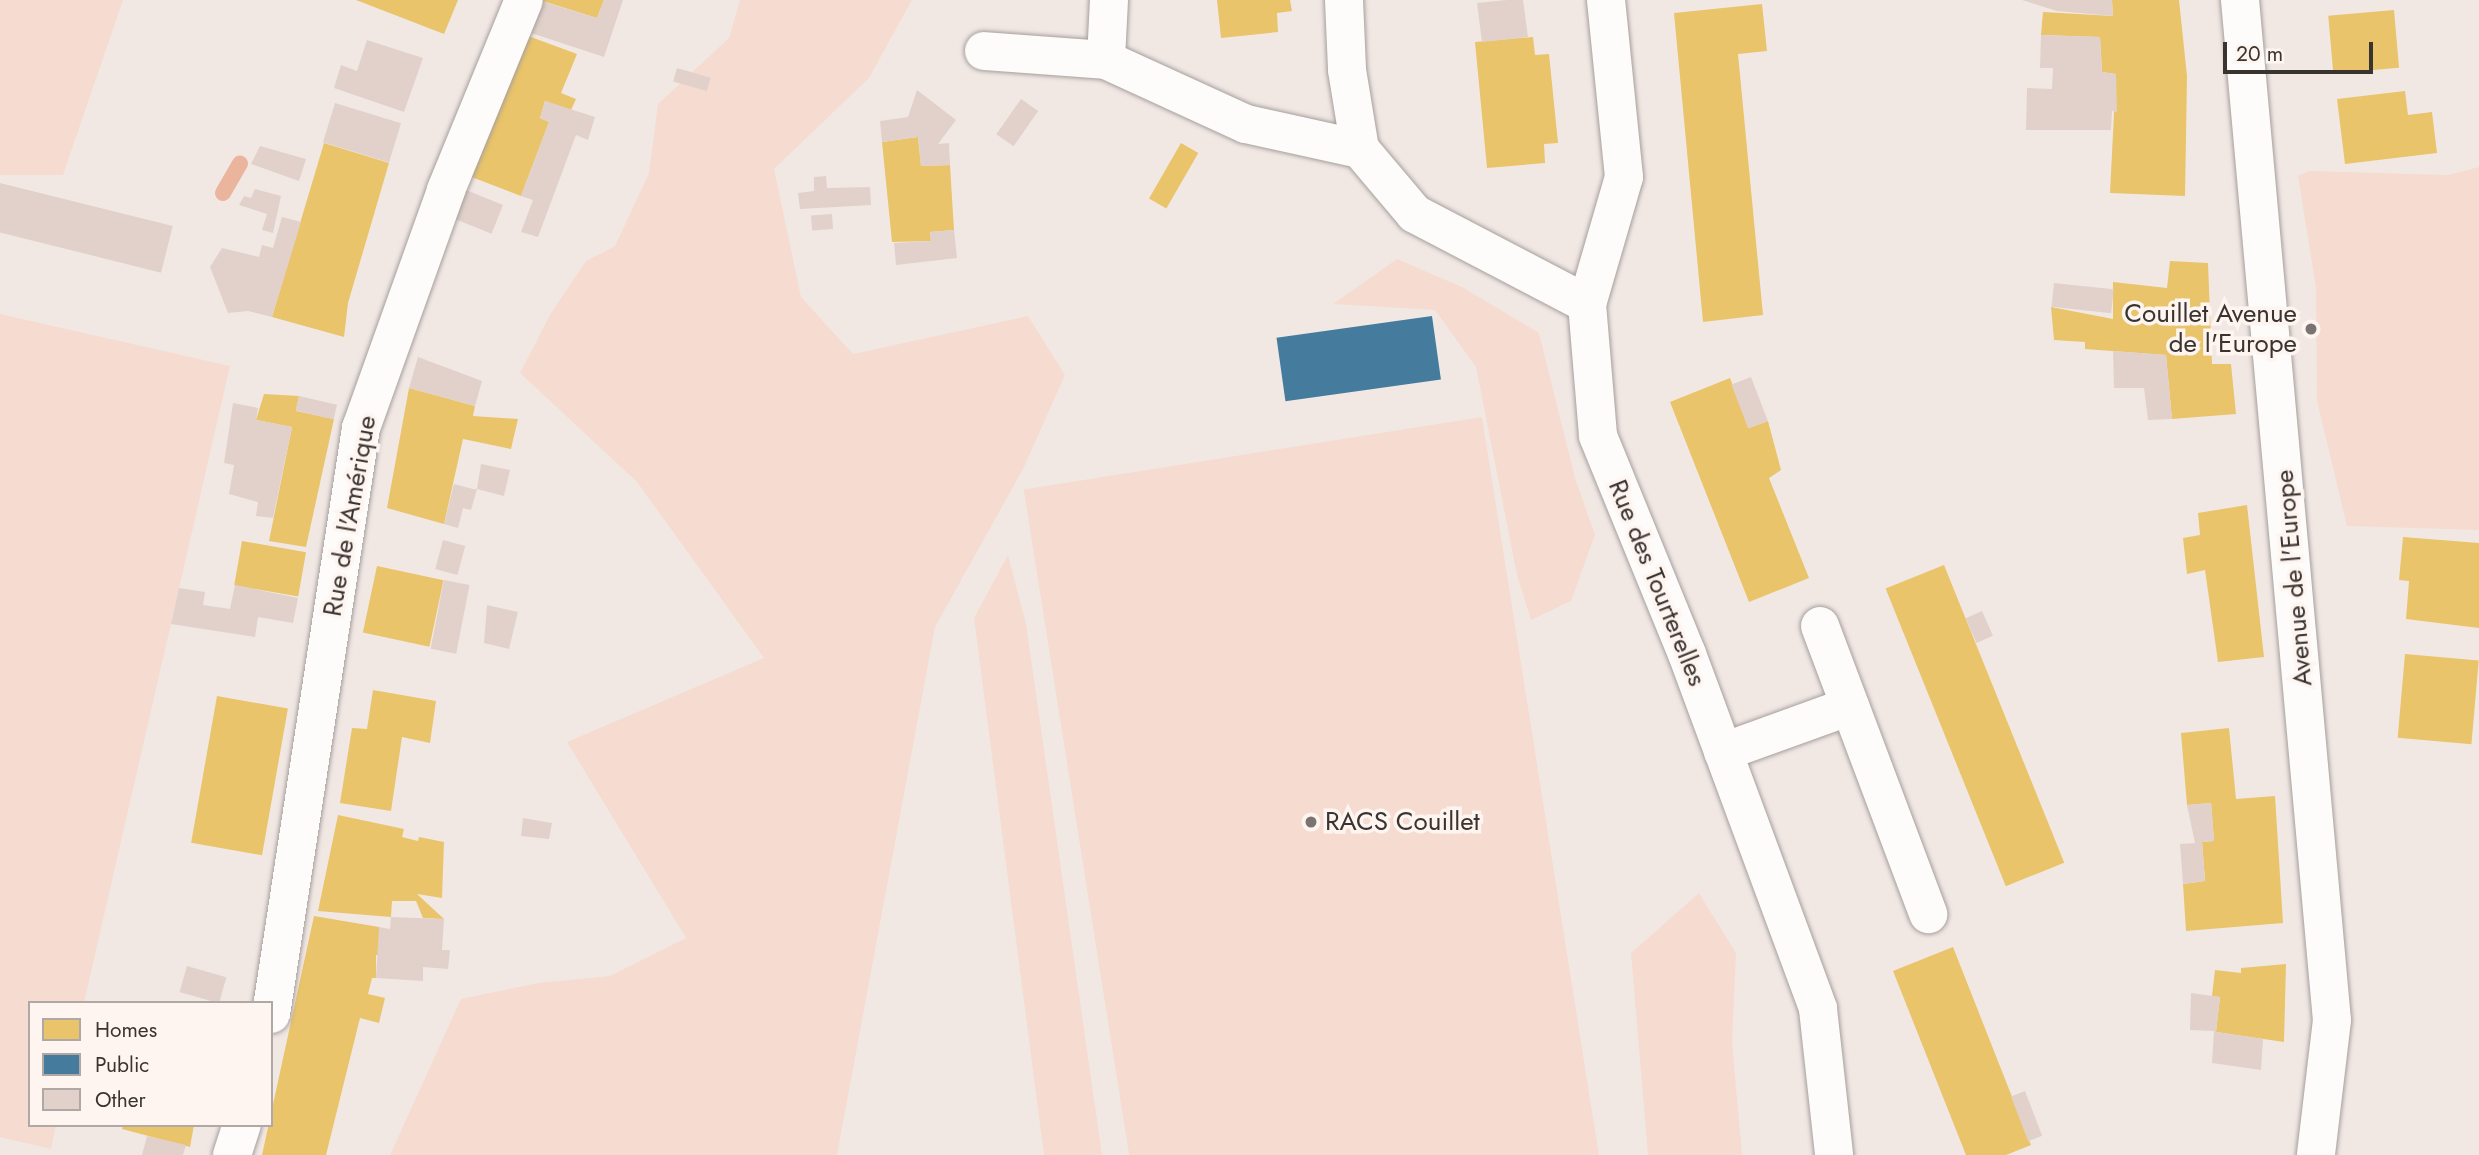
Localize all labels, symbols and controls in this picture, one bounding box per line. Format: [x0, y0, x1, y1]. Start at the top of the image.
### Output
scale bar [2227, 28, 2378, 72]
text: 20 m [2236, 39, 2283, 69]
place label: Couillet Avenue de l'Europe [2124, 298, 2297, 360]
marker: Couillet Avenue de l'Europe [2303, 321, 2319, 337]
street label: Rue de l'Amérique [317, 413, 383, 619]
street label: Avenue de l'Europe [2269, 469, 2319, 687]
street label: Rue des Tourterelles [1601, 475, 1713, 691]
place label: RACS Couillet [1325, 806, 1480, 838]
marker: RACS Couillet [1303, 814, 1319, 830]
legend [28, 1001, 273, 1127]
text: Homes [95, 1015, 157, 1045]
text: Public [95, 1050, 149, 1080]
text: Other [95, 1085, 146, 1115]

